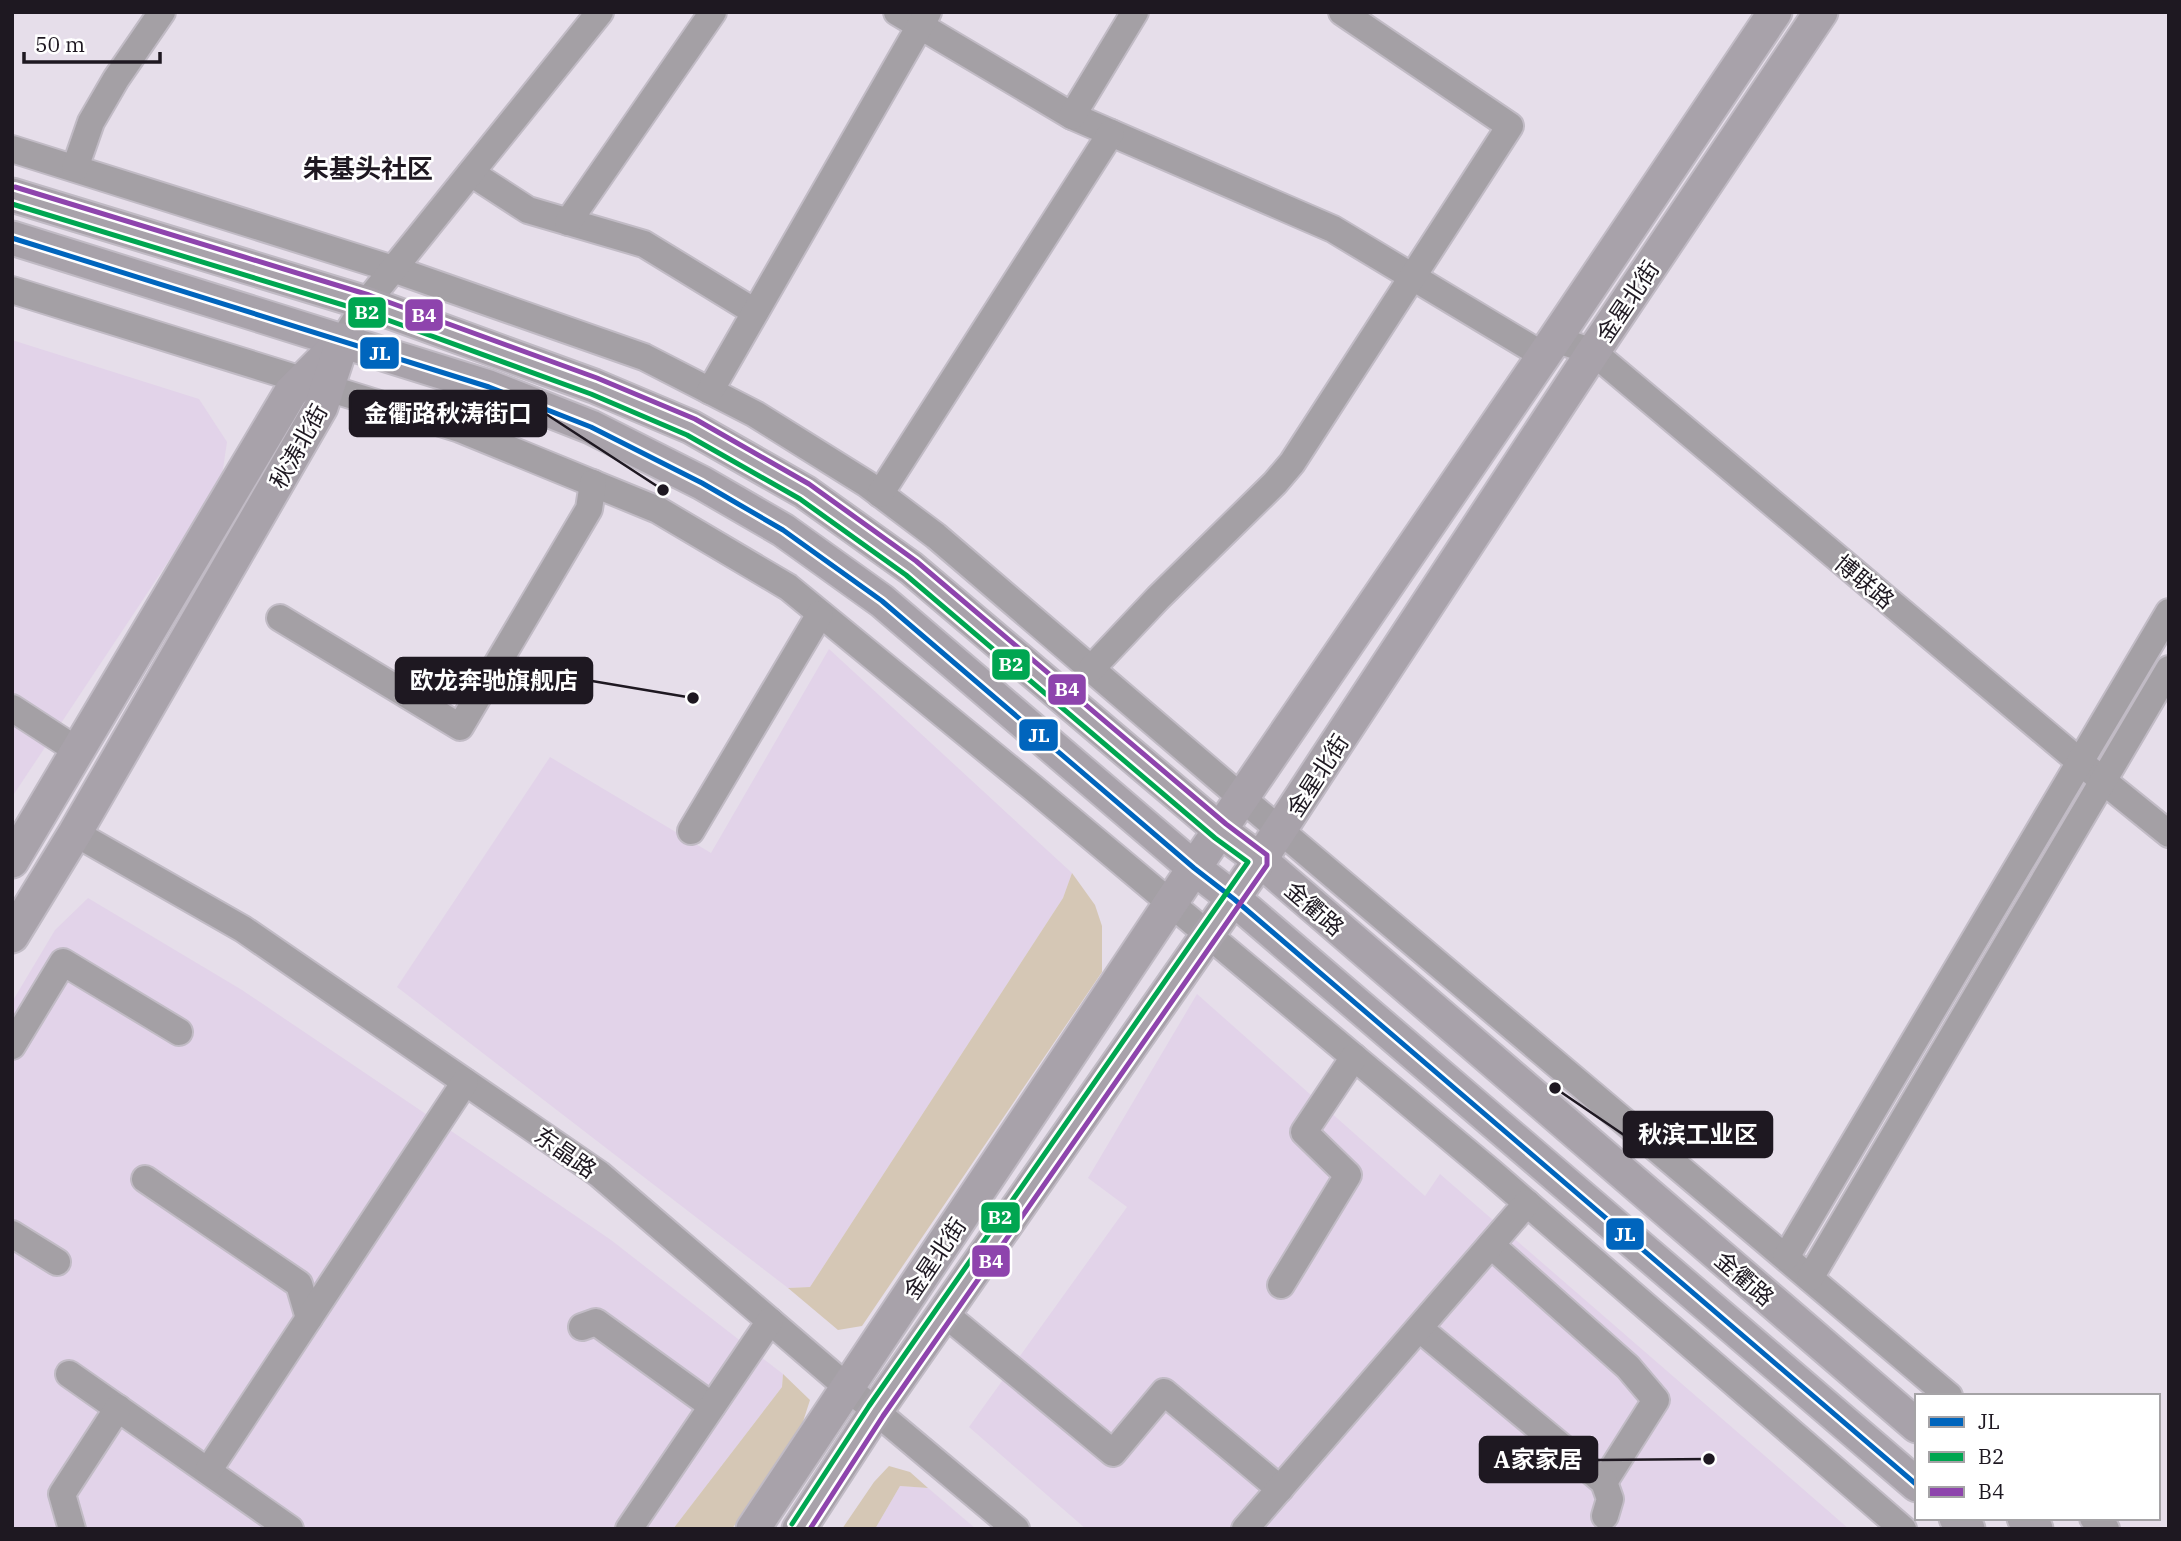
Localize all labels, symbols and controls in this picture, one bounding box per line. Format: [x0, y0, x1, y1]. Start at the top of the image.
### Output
scale bar [24, 21, 161, 65]
text: 50 m [35, 30, 85, 58]
district label: 朱基头社区 [303, 151, 433, 185]
street label: 金星北街 [1589, 254, 1665, 348]
line badge: B2 [347, 296, 387, 329]
line badge: B4 [404, 298, 444, 332]
text: B2 [355, 300, 379, 324]
text: B4 [412, 303, 436, 327]
line badge: JL [359, 336, 400, 370]
text: JL [369, 341, 391, 365]
callout: 金衢路秋涛街口 [350, 391, 546, 436]
text: 金衢路秋涛街口 [364, 397, 532, 429]
street label: 秋涛北街 [263, 398, 333, 494]
street label: 博联路 [1829, 547, 1901, 615]
line badge: B2 [991, 648, 1031, 681]
text: B2 [999, 652, 1023, 676]
callout: 欧龙奔驰旗舰店 [396, 658, 592, 703]
text: 欧龙奔驰旗舰店 [410, 664, 578, 696]
line badge: B4 [1047, 673, 1087, 706]
text: B4 [1055, 677, 1079, 701]
line badge: JL [1018, 718, 1059, 752]
text: JL [1028, 723, 1050, 747]
street label: 金星北街 [1279, 728, 1355, 822]
street label: 金衢路 [1279, 874, 1351, 942]
callout: 秋滨工业区 [1624, 1112, 1772, 1157]
text: 秋滨工业区 [1638, 1118, 1758, 1150]
street label: 东晶路 [529, 1120, 603, 1184]
line badge: B2 [980, 1201, 1021, 1234]
text: B2 [988, 1205, 1012, 1229]
street label: 金星北街 [896, 1211, 972, 1305]
line badge: JL [1605, 1217, 1645, 1251]
text: JL [1614, 1222, 1636, 1246]
line badge: B4 [971, 1244, 1011, 1278]
street label: 金衢路 [1709, 1244, 1781, 1312]
text: B4 [979, 1249, 1003, 1273]
legend [1915, 1394, 2160, 1520]
text: JL [1978, 1407, 2000, 1435]
callout: A家家居 [1480, 1437, 1597, 1482]
text: B2 [1978, 1442, 2005, 1470]
text: A家家居 [1494, 1443, 1582, 1475]
text: B4 [1978, 1477, 2005, 1505]

